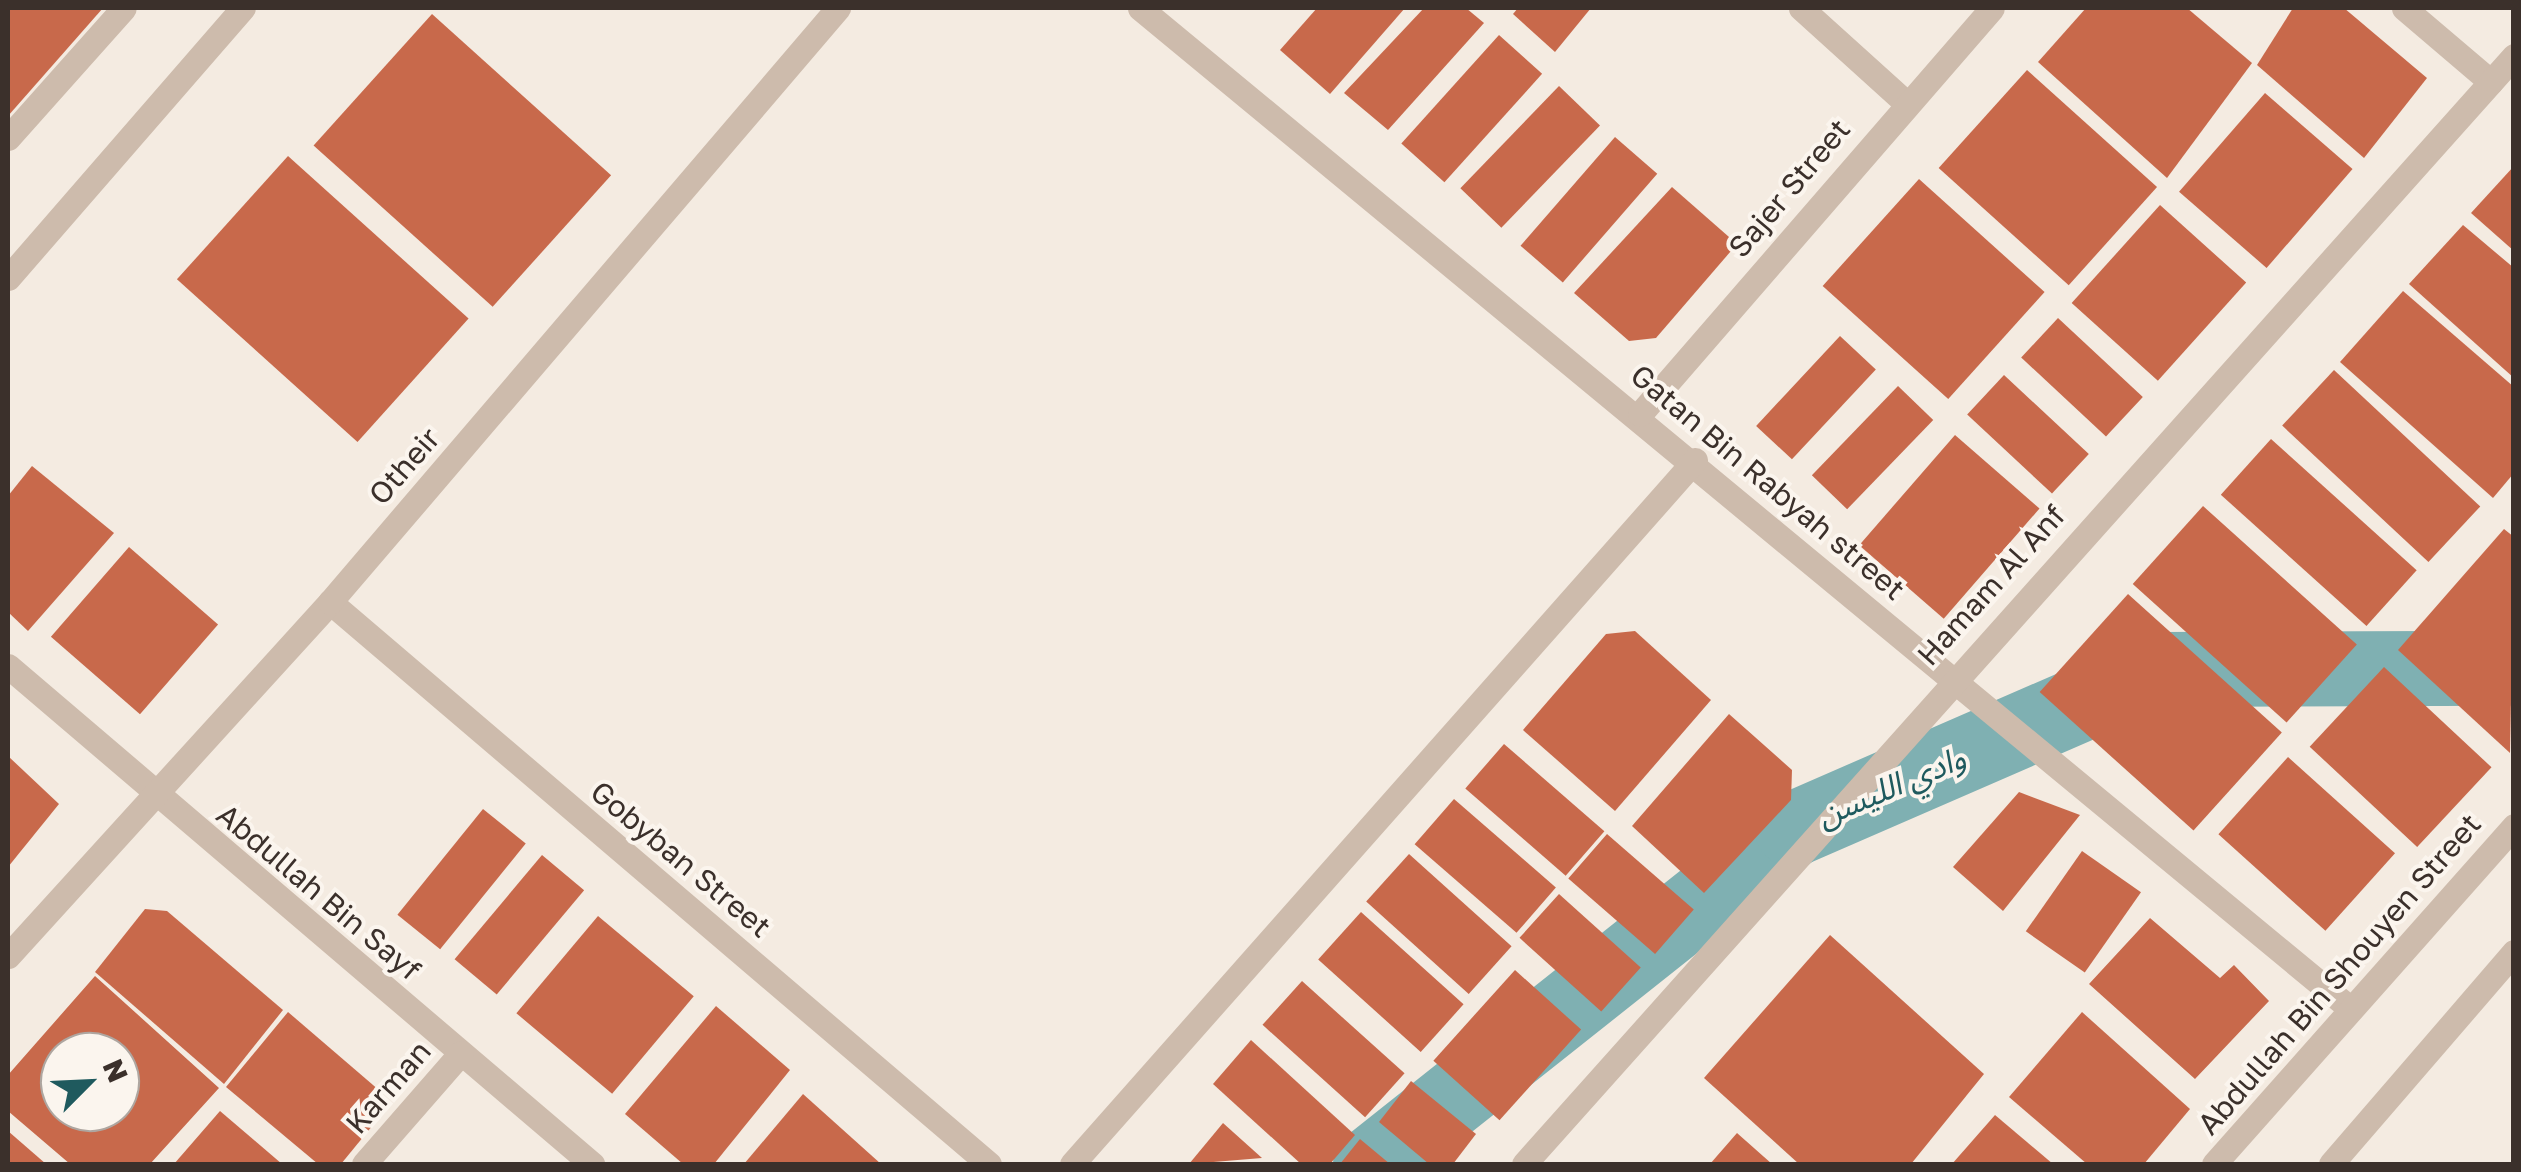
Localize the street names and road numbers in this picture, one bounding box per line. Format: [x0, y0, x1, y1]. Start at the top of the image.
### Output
street label: Sajer Street [1721, 111, 1857, 265]
street label: Gatan Bin Rabyah street [1624, 357, 1912, 607]
street label: Otheir [361, 420, 447, 512]
street label: Hamam Al Anf [1910, 497, 2072, 673]
street label: Gobyban Street [584, 773, 778, 945]
street label: Abdullah Bin Sayf [210, 796, 428, 988]
street label: Abdullah Bin Shouyen Street [2190, 806, 2488, 1142]
street label: Karman [338, 1033, 438, 1141]

